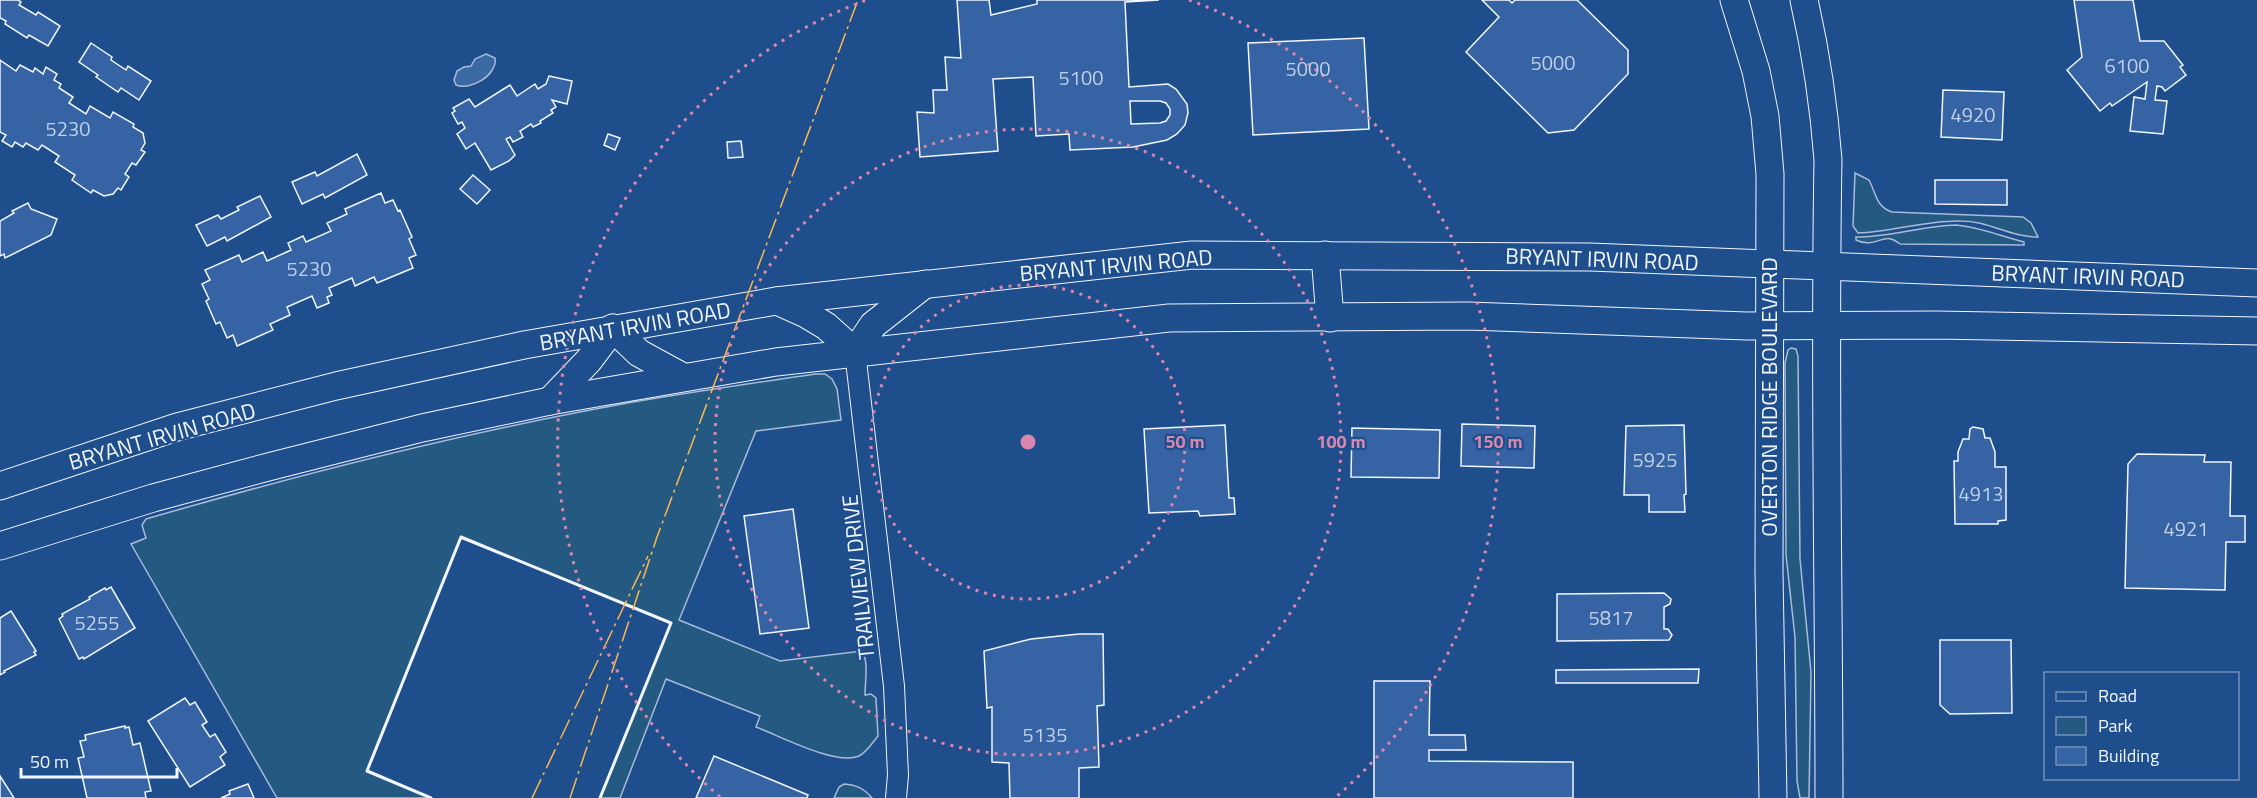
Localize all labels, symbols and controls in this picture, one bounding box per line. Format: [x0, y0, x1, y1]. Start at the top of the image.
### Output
house number: 5000 [1531, 47, 1575, 78]
house number: 6100 [2105, 50, 2149, 81]
house number: 5000 [1286, 53, 1330, 84]
house number: 5100 [1059, 62, 1103, 93]
house number: 4920 [1951, 99, 1995, 130]
house number: 5230 [46, 113, 90, 144]
street label: BRYANT IRVIN ROAD [1505, 239, 1699, 279]
street label: BRYANT IRVIN ROAD [1018, 240, 1214, 290]
house number: 5230 [287, 253, 331, 284]
street label: BRYANT IRVIN ROAD [1991, 256, 2185, 296]
street label: OVERTON RIDGE BOULEVARD [1752, 257, 1786, 537]
street label: BRYANT IRVIN ROAD [537, 292, 733, 360]
street label: BRYANT IRVIN ROAD [64, 393, 260, 479]
text: 50 m [1165, 428, 1205, 455]
text: 100 m [1316, 428, 1366, 455]
text: 150 m [1473, 428, 1523, 455]
centre of rings [1018, 432, 1038, 452]
house number: 5925 [1633, 444, 1677, 475]
house number: 4913 [1959, 478, 2003, 509]
street label: TRAILVIEW DRIVE [832, 493, 884, 661]
house number: 4921 [2164, 513, 2208, 544]
house number: 5817 [1589, 602, 1633, 633]
house number: 5255 [75, 607, 119, 638]
legend [2044, 672, 2239, 780]
text: Road [2098, 682, 2137, 709]
text: Park [2098, 712, 2133, 739]
house number: 5135 [1023, 719, 1067, 750]
scale bar [21, 741, 177, 779]
text: Building [2098, 742, 2159, 769]
text: 50 m [30, 748, 69, 775]

